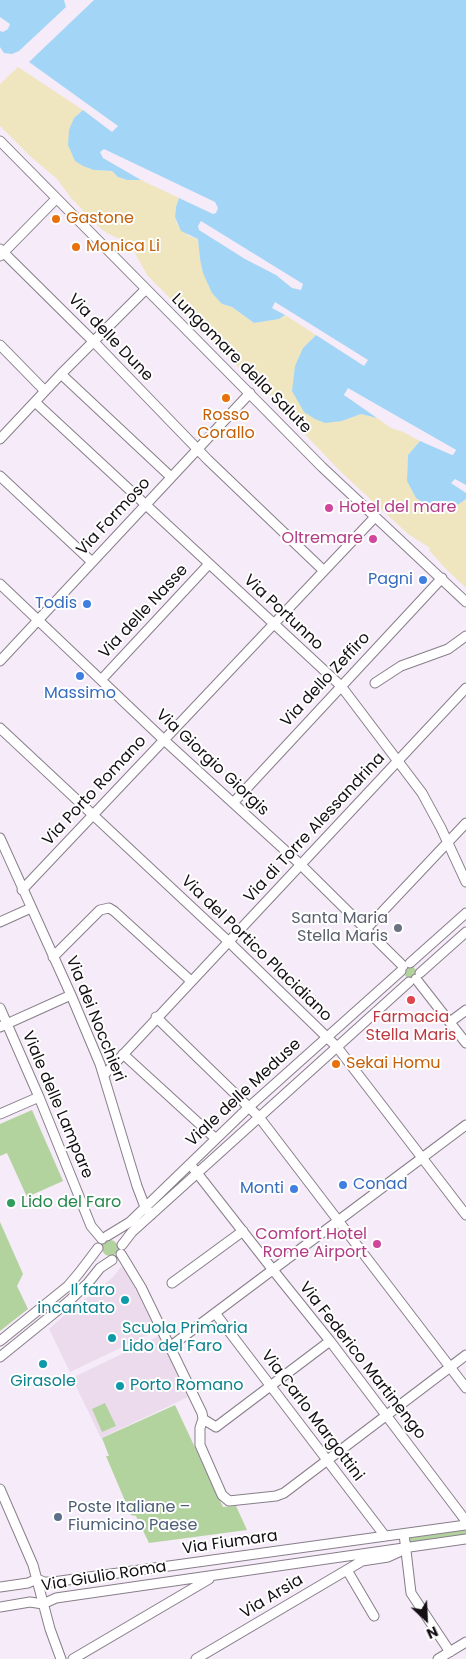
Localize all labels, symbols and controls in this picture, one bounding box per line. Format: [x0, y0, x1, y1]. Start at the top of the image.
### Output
place label: Gastone [66, 209, 134, 229]
marker: Gastone [50, 213, 62, 225]
place label: Monica Li [86, 237, 160, 257]
marker: Monica Li [70, 241, 82, 253]
street label: Via delle Dune [63, 290, 157, 386]
street label: Lungomare della Salute [167, 290, 315, 438]
marker: Rosso Corallo [220, 392, 232, 404]
place label: Rosso Corallo [197, 406, 255, 444]
street label: Via Formoso [73, 474, 155, 560]
place label: Hotel del mare [339, 498, 456, 518]
marker: Hotel del mare [323, 502, 335, 514]
place label: Oltremare [282, 529, 363, 549]
marker: Oltremare [367, 533, 379, 545]
street label: Via delle Nasse [96, 561, 192, 663]
place label: Pagni [368, 570, 413, 590]
street label: Via Portunno [239, 571, 327, 655]
marker: Pagni [417, 574, 429, 586]
place label: Todis [35, 594, 77, 614]
marker: Todis [81, 598, 93, 610]
street label: Via dello Zeffiro [277, 629, 375, 731]
marker: Massimo [74, 670, 86, 682]
place label: Massimo [44, 684, 116, 704]
street label: Via Giorgio Giorgis [152, 706, 272, 820]
street label: Via Porto Romano [39, 732, 151, 850]
street label: Via di Torre Alessandrina [240, 749, 390, 907]
street label: Via del Portico Placidiano [177, 872, 335, 1026]
place label: Santa Maria Stella Maris [291, 909, 388, 947]
marker: Santa Maria Stella Maris [392, 922, 404, 934]
street label: Via dei Nocchieri [61, 953, 129, 1085]
marker: Farmacia Stella Maris [405, 994, 417, 1006]
place label: Farmacia Stella Maris [366, 1008, 456, 1046]
street label: Viale delle Lampare [17, 1028, 97, 1182]
street label: Viale delle Meduse [183, 1035, 305, 1151]
place label: Sekai Homu [346, 1054, 441, 1074]
marker: Sekai Homu [330, 1058, 342, 1070]
place label: Conad [353, 1175, 407, 1195]
place label: Monti [240, 1179, 284, 1199]
marker: Conad [337, 1179, 349, 1191]
marker: Monti [288, 1183, 300, 1195]
place label: Lido del Faro [21, 1193, 121, 1213]
marker: Lido del Faro [5, 1197, 17, 1209]
place label: Comfort Hotel Rome Airport [255, 1225, 367, 1263]
marker: Comfort Hotel Rome Airport [371, 1238, 383, 1250]
street label: Via Federico Martinengo [295, 1278, 429, 1444]
place label: Il faro incantato [37, 1281, 115, 1319]
marker: Il faro incantato [119, 1294, 131, 1306]
place label: Scuola Primaria Lido del Faro [122, 1319, 248, 1357]
marker: Scuola Primaria Lido del Faro [106, 1332, 118, 1344]
street label: Via Carlo Margottini [257, 1347, 367, 1485]
marker: Girasole [37, 1358, 49, 1370]
place label: Girasole [10, 1372, 76, 1392]
place label: Porto Romano [130, 1376, 244, 1396]
marker: Porto Romano [114, 1380, 126, 1392]
place label: Poste Italiane – Fiumicino Paese [68, 1498, 197, 1536]
marker: Poste Italiane – Fiumicino Paese [52, 1511, 64, 1523]
street label: Via Fiumara [181, 1527, 279, 1559]
street label: Via Giulio Roma [40, 1558, 168, 1596]
street label: Via Arsia [237, 1571, 307, 1623]
north arrow [401, 1594, 451, 1644]
text: N [423, 1621, 441, 1644]

